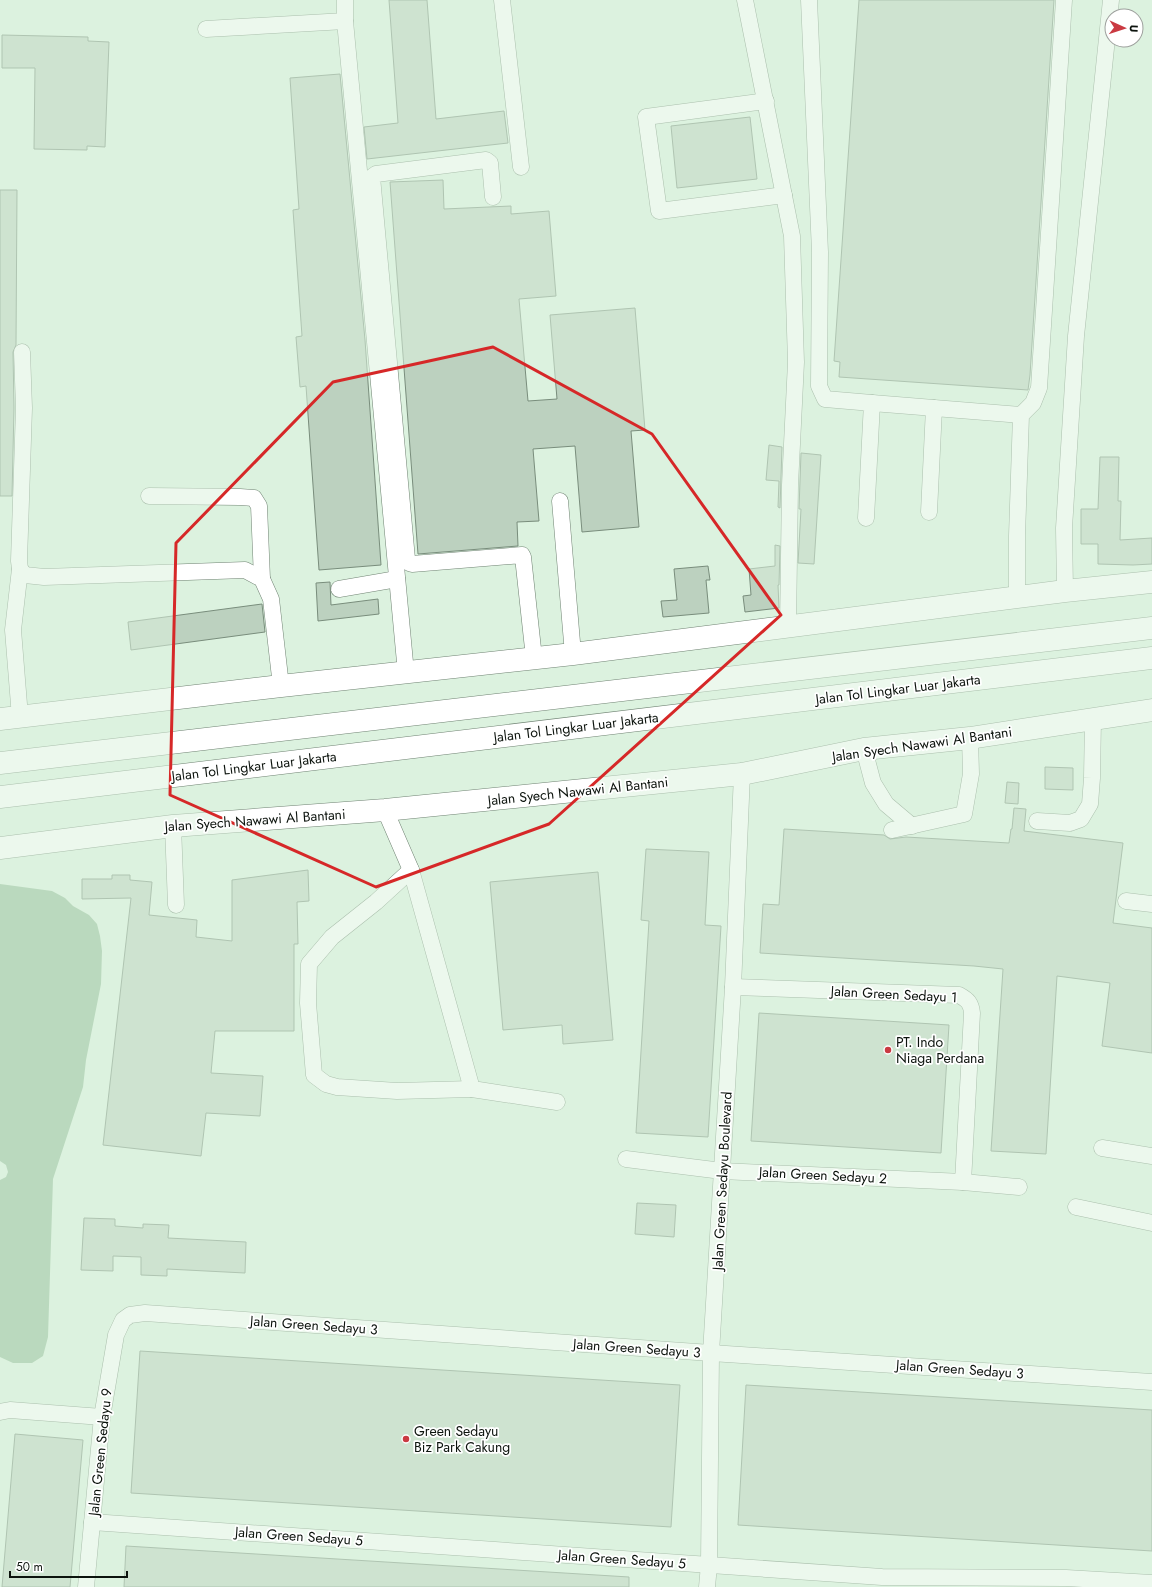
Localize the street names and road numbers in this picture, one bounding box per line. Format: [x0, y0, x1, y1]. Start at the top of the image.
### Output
street label: Jalan Tol Lingkar Luar Jakarta [812, 669, 982, 709]
street label: Jalan Tol Lingkar Luar Jakarta [490, 707, 660, 747]
street label: Jalan Syech Nawawi Al Bantani [829, 721, 1013, 767]
street label: Jalan Tol Lingkar Luar Jakarta [168, 746, 338, 786]
street label: Jalan Syech Nawawi Al Bantani [485, 772, 669, 811]
street label: Jalan Syech Nawawi Al Bantani [162, 804, 346, 836]
street label: Jalan Green Sedayu 1 [828, 981, 958, 1007]
street label: Jalan Green Sedayu Boulevard [707, 1091, 737, 1273]
street label: Jalan Green Sedayu 2 [756, 1162, 888, 1188]
street label: Jalan Green Sedayu 3 [248, 1310, 379, 1339]
street label: Jalan Green Sedayu 3 [571, 1333, 702, 1362]
street label: Jalan Green Sedayu 3 [894, 1354, 1025, 1383]
street label: Jalan Green Sedayu 9 [83, 1387, 117, 1519]
street label: Jalan Green Sedayu 5 [232, 1521, 364, 1550]
street label: Jalan Green Sedayu 5 [555, 1544, 687, 1573]

